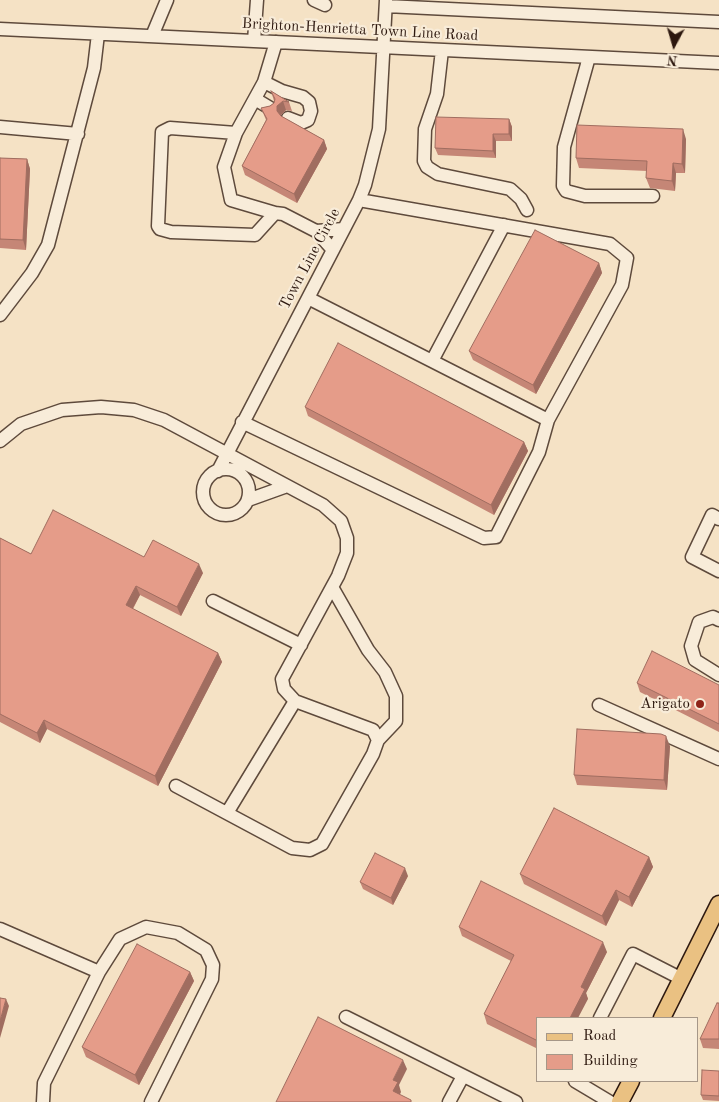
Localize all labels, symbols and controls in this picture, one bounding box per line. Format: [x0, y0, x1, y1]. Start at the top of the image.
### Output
street label: Brighton-Henrietta Town Line Road [241, 15, 479, 45]
north arrow [649, 20, 699, 70]
text: N [666, 52, 678, 67]
street label: Town Line Circle [276, 205, 344, 313]
place label: Arigato [640, 695, 690, 713]
marker: Arigato [694, 698, 706, 710]
legend [536, 1017, 699, 1082]
text: Road [583, 1029, 616, 1044]
text: Building [583, 1054, 638, 1069]

